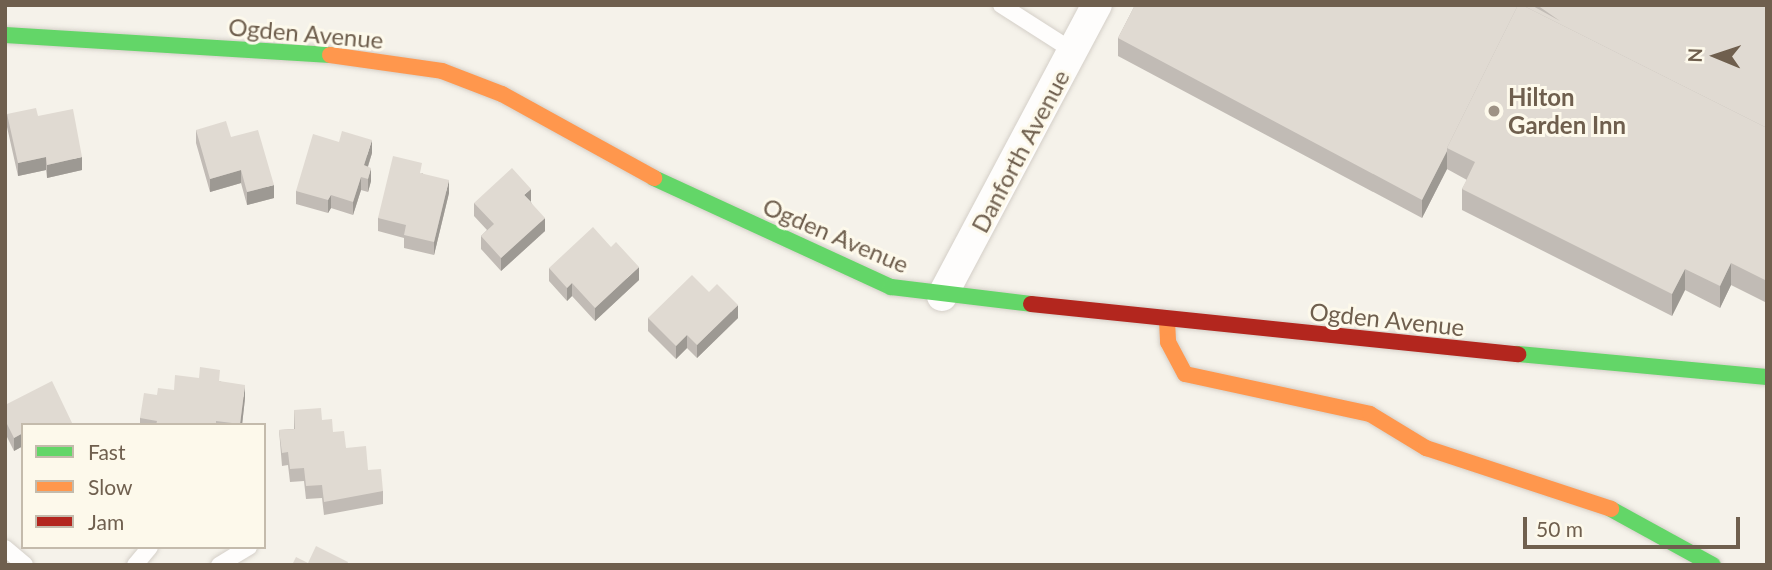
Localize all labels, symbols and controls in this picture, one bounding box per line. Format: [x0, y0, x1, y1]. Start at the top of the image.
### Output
street label: Ogden Avenue [227, 12, 385, 54]
north arrow [1681, 21, 1751, 91]
text: N [1683, 48, 1706, 63]
street label: Danforth Avenue [965, 64, 1075, 238]
place label: Hilton Garden Inn [1508, 83, 1626, 139]
marker: Hilton Garden Inn [1486, 103, 1502, 119]
street label: Ogden Avenue [758, 191, 914, 279]
street label: Ogden Avenue [1308, 297, 1466, 341]
legend [21, 423, 266, 549]
text: Fast [88, 439, 125, 464]
text: Slow [88, 474, 132, 499]
scale bar [1527, 504, 1744, 548]
text: Jam [88, 509, 124, 534]
text: 50 m [1536, 516, 1583, 541]

